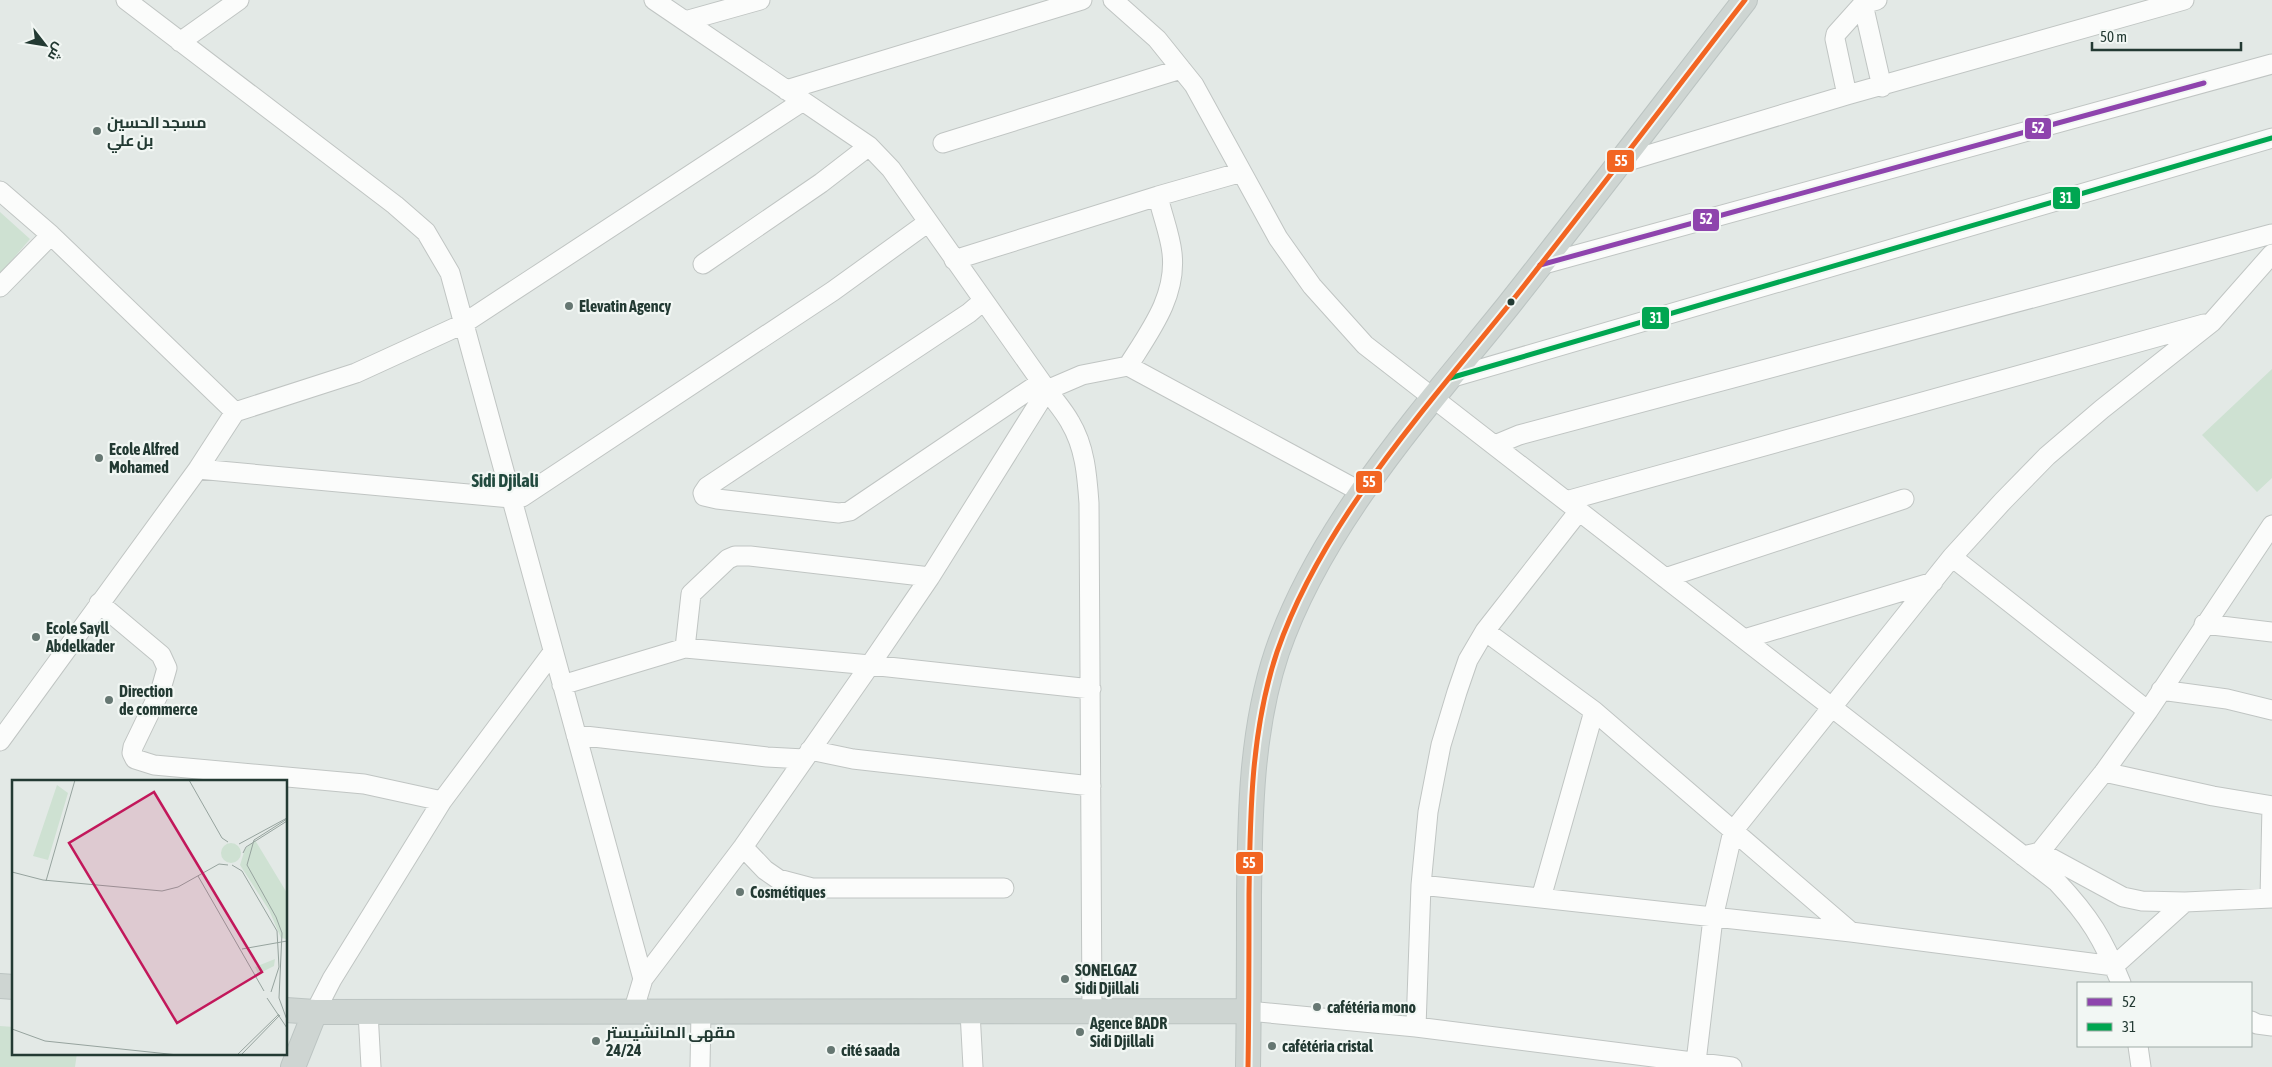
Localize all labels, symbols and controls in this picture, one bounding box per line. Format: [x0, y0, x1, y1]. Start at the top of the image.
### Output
north arrow [20, 20, 70, 70]
scale bar [2092, 20, 2241, 52]
text: 50 m [2100, 28, 2127, 45]
text: ش [44, 39, 68, 64]
place label: مسجد الحسين بن علي [107, 113, 206, 153]
line badge: 52 [2024, 117, 2052, 140]
text: 52 [2031, 120, 2045, 136]
marker: مسجد الحسين بن علي [91, 125, 103, 137]
line badge: 55 [1606, 149, 1635, 173]
text: 55 [1614, 153, 1628, 169]
line badge: 31 [2052, 186, 2081, 210]
text: 31 [2059, 190, 2073, 206]
line badge: 52 [1692, 208, 1720, 232]
text: 52 [1699, 211, 1713, 227]
place label: Elevatin Agency [579, 297, 671, 315]
unlabelled marker [1506, 297, 1516, 307]
marker: Elevatin Agency [563, 300, 575, 312]
line badge: 31 [1641, 306, 1670, 330]
text: 31 [1649, 310, 1663, 326]
place label: Ecole Alfred Mohamed [109, 440, 179, 476]
marker: Ecole Alfred Mohamed [93, 452, 105, 464]
district label: Sidi Djilali [471, 470, 539, 491]
line badge: 55 [1355, 470, 1383, 494]
text: 55 [1362, 474, 1376, 490]
place label: Ecole Sayll Abdelkader [45, 619, 115, 655]
marker: Ecole Sayll Abdelkader [30, 631, 42, 643]
place label: Direction de commerce [119, 682, 198, 718]
marker: Direction de commerce [103, 694, 115, 706]
inset map [12, 780, 288, 1054]
line badge: 55 [1235, 851, 1264, 875]
text: 55 [1242, 855, 1256, 871]
place label: Cosmétiques [750, 883, 826, 901]
marker: Cosmétiques [734, 886, 746, 898]
place label: SONELGAZ Sidi Djillali [1075, 961, 1139, 997]
marker: SONELGAZ Sidi Djillali [1059, 973, 1071, 985]
legend [2077, 982, 2252, 1047]
text: 52 [2122, 993, 2136, 1010]
place label: cafétéria mono [1327, 998, 1417, 1016]
marker: cafétéria mono [1311, 1001, 1323, 1013]
place label: Agence BADR Sidi Djillali [1089, 1014, 1167, 1050]
text: 31 [2122, 1018, 2136, 1035]
place label: مقهى المانشيستر 24/24 [605, 1023, 735, 1059]
marker: Agence BADR Sidi Djillali [1074, 1026, 1086, 1038]
marker: مقهى المانشيستر 24/24 [590, 1035, 602, 1047]
place label: cafétéria cristal [1282, 1037, 1374, 1055]
marker: cafétéria cristal [1266, 1040, 1278, 1052]
place label: cité saada [841, 1041, 900, 1059]
marker: cité saada [825, 1044, 837, 1056]

